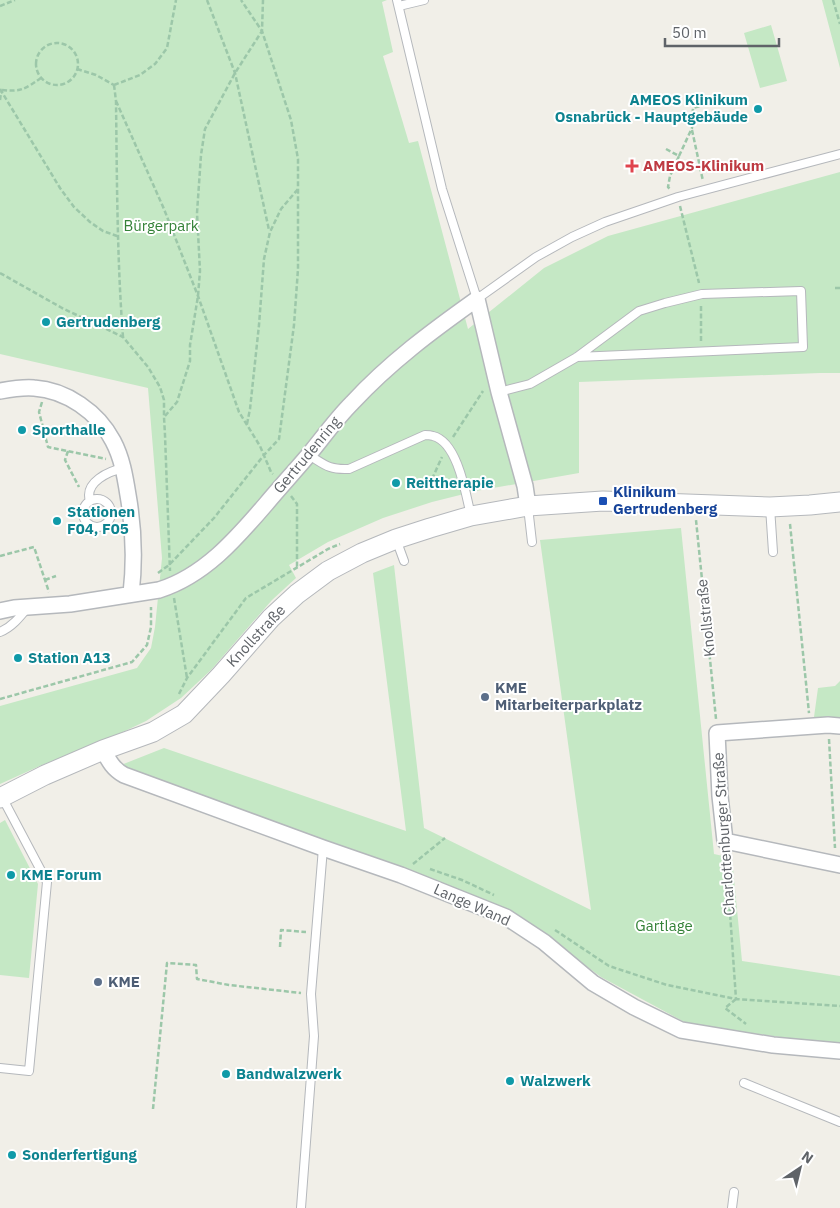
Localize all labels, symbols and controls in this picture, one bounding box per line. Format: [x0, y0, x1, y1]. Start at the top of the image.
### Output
scale bar [665, 15, 779, 47]
text: 50 m [672, 23, 707, 42]
place label: AMEOS Klinikum Osnabrück - Hauptgebäude [555, 90, 748, 126]
marker: AMEOS Klinikum Osnabrück - Hauptgebäude [752, 103, 764, 115]
place label: AMEOS-Klinikum [643, 156, 764, 175]
marker: AMEOS-Klinikum [625, 159, 639, 173]
park label: Bürgerpark [123, 216, 199, 235]
place label: Gertrudenberg [56, 312, 161, 331]
marker: Gertrudenberg [40, 316, 52, 328]
street label: Gertrudenring [269, 412, 344, 497]
place label: Sporthalle [32, 420, 106, 439]
marker: Sporthalle [16, 424, 28, 436]
place label: Reittherapie [406, 473, 494, 492]
marker: Reittherapie [390, 477, 402, 489]
place label: Klinikum Gertrudenberg [613, 482, 718, 518]
marker: Klinikum Gertrudenberg [597, 495, 609, 507]
place label: Stationen F04, F05 [67, 502, 135, 538]
marker: Stationen F04, F05 [51, 515, 63, 527]
street label: Knollstraße [692, 578, 719, 658]
street label: Knollstraße [222, 601, 289, 671]
place label: Station A13 [28, 648, 111, 667]
marker: Station A13 [12, 652, 24, 664]
place label: KME Mitarbeiterparkplatz [495, 678, 642, 714]
marker: KME Mitarbeiterparkplatz [479, 691, 491, 703]
street label: Charlottenburger Straße [708, 752, 739, 916]
place label: KME Forum [21, 865, 102, 884]
marker: KME Forum [5, 869, 17, 881]
street label: Lange Wand [431, 879, 514, 930]
park label: Gartlage [635, 916, 693, 935]
place label: KME [108, 972, 140, 991]
marker: KME [92, 976, 104, 988]
place label: Bandwalzwerk [236, 1064, 342, 1083]
marker: Bandwalzwerk [220, 1068, 232, 1080]
place label: Walzwerk [520, 1071, 591, 1090]
marker: Walzwerk [504, 1075, 516, 1087]
north arrow [775, 1143, 825, 1193]
place label: Sonderfertigung [22, 1145, 138, 1164]
text: N [798, 1147, 817, 1168]
marker: Sonderfertigung [6, 1149, 18, 1161]

